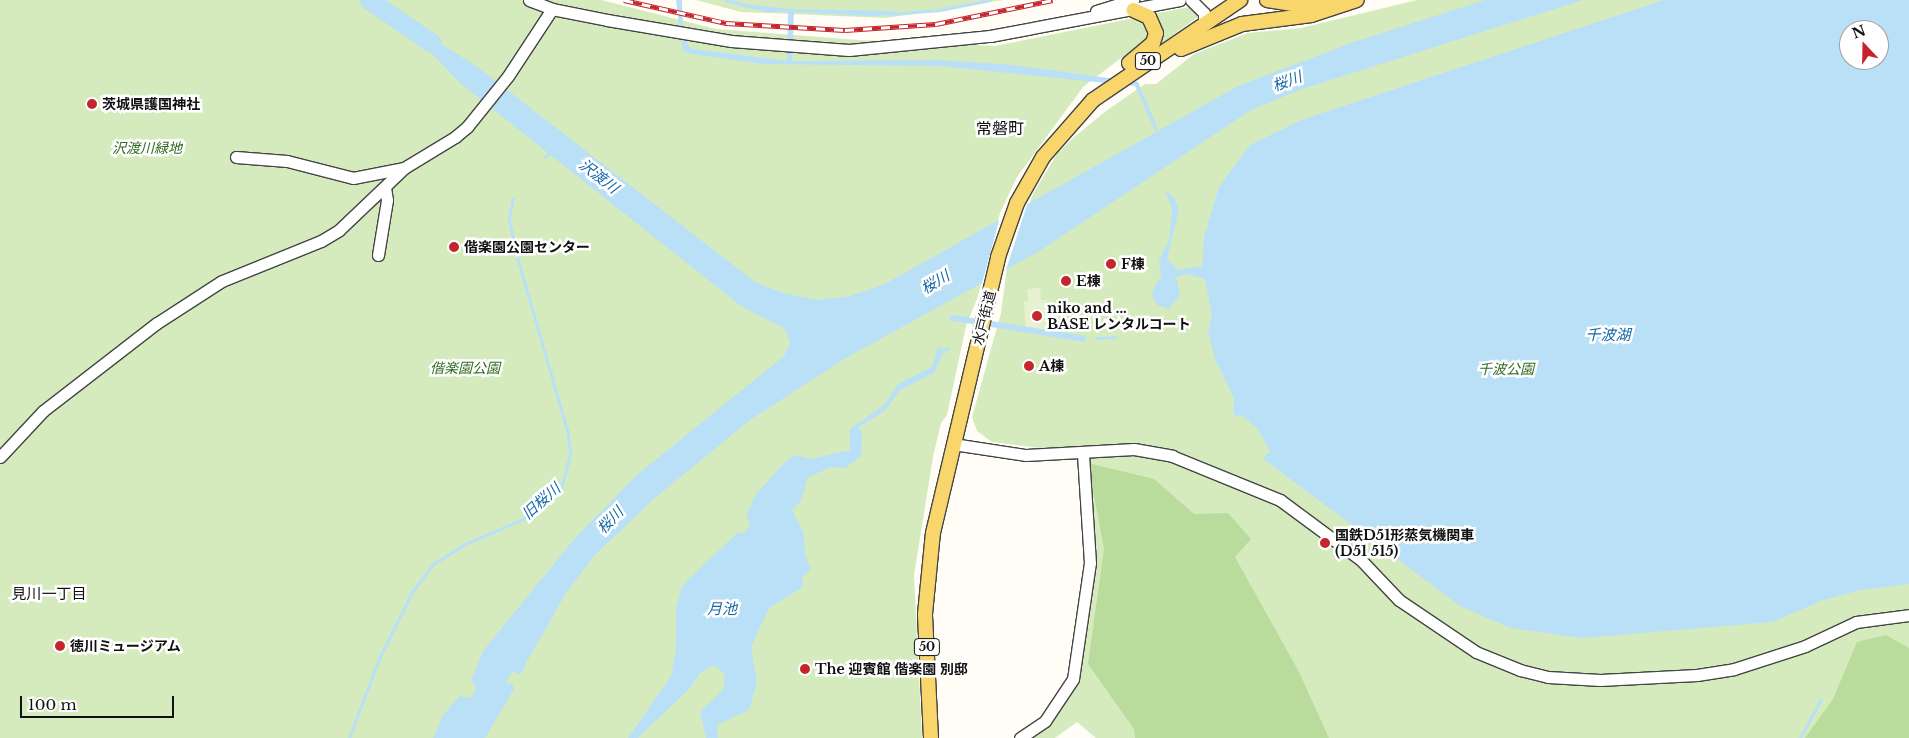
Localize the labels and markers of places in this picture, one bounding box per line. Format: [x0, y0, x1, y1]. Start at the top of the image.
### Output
place label: 茨城県護国神社 [102, 96, 200, 112]
marker: 茨城県護国神社 [86, 98, 98, 110]
place label: 偕楽園公園センター [464, 239, 590, 255]
marker: 偕楽園公園センター [448, 241, 460, 253]
place label: F棟 [1121, 256, 1145, 272]
marker: F棟 [1105, 258, 1117, 270]
place label: E棟 [1076, 273, 1101, 289]
marker: E棟 [1060, 275, 1072, 287]
place label: niko and ... BASE レンタルコート [1047, 300, 1191, 332]
marker: niko and ... BASE レンタルコート [1031, 310, 1043, 322]
place label: A棟 [1039, 358, 1064, 374]
marker: A棟 [1023, 360, 1035, 372]
place label: 国鉄D51形蒸気機関車 (D51 515) [1335, 527, 1474, 560]
marker: 国鉄D51形蒸気機関車 (D51 515) [1319, 537, 1331, 549]
place label: 徳川ミュージアム [70, 638, 182, 654]
marker: 徳川ミュージアム [54, 640, 66, 652]
place label: The 迎賓館 偕楽園 別邸 [815, 661, 968, 677]
marker: The 迎賓館 偕楽園 別邸 [799, 663, 811, 675]

